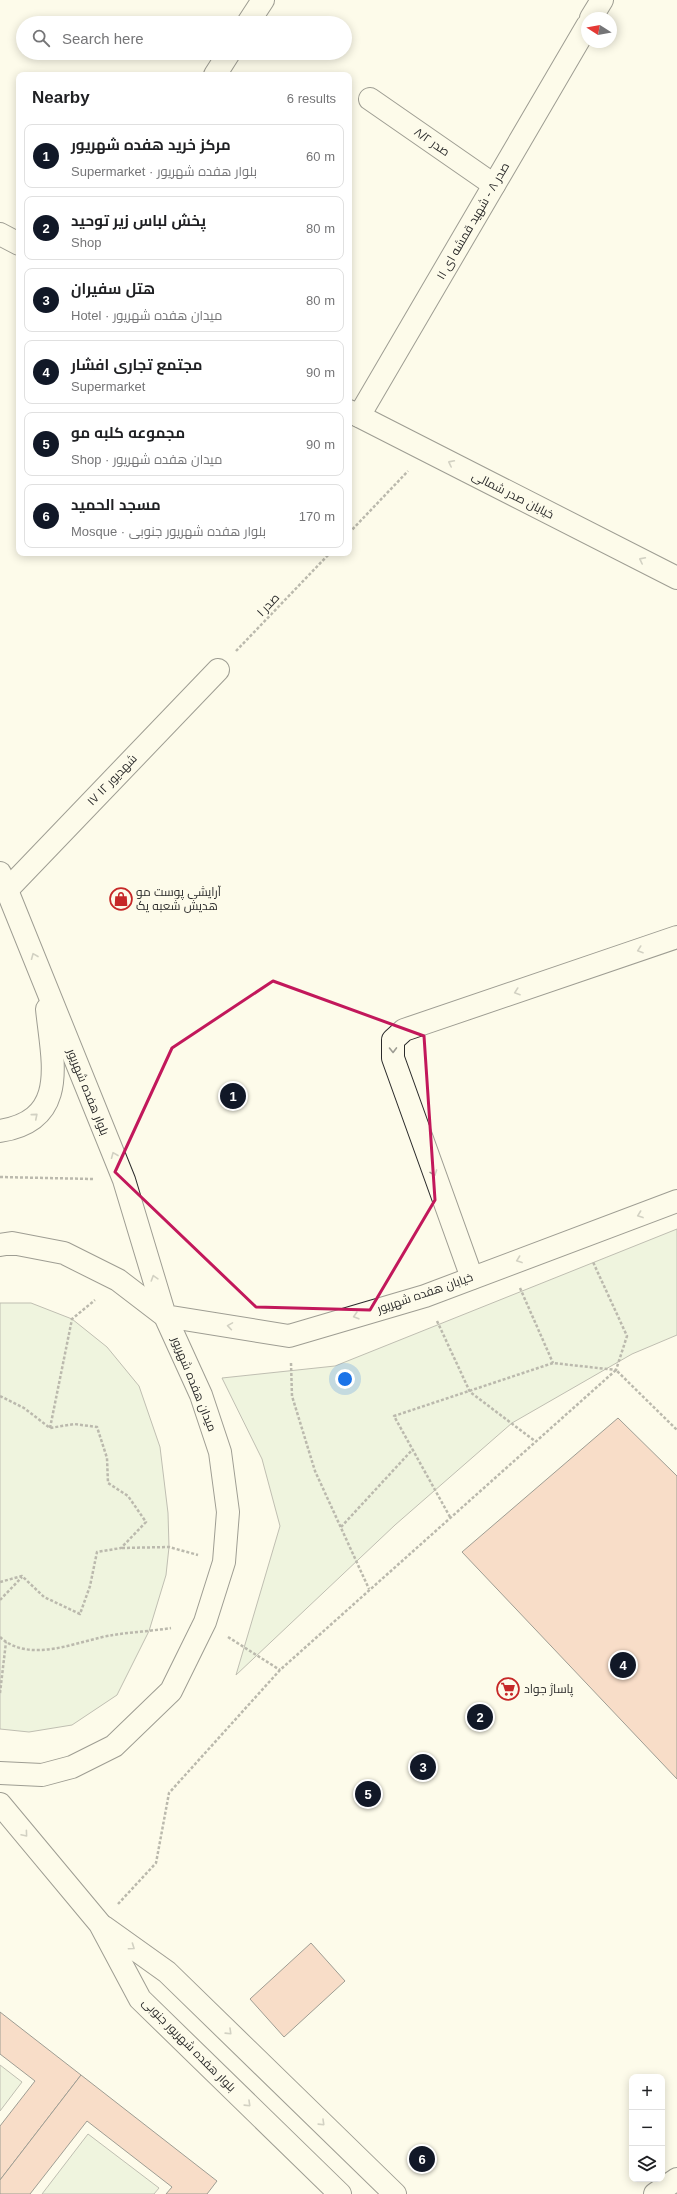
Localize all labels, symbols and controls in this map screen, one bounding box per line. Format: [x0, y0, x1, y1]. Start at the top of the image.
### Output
north arrow [581, 12, 617, 48]
search box [16, 16, 352, 60]
icon: search [30, 27, 52, 49]
text: Search here [62, 30, 144, 47]
text: Nearby [32, 88, 90, 107]
text: 6 results [287, 91, 336, 106]
street label: صدر ۸/۲ [412, 125, 452, 159]
text: مرکز خرید هفده شهریور [71, 136, 231, 153]
text: 1 [42, 149, 50, 164]
text: 60 m [306, 149, 335, 164]
street label: صدر ۸ - شهید قمشه ای ۱۱ [434, 160, 512, 282]
text: Supermarket · بلوار هفده شهریور [71, 164, 257, 179]
text: پخش لباس زیر توحید [71, 212, 206, 229]
text: 2 [42, 221, 50, 236]
text: 80 m [306, 221, 335, 236]
text: Shop [71, 235, 101, 250]
text: هتل سفیران [71, 280, 155, 297]
text: 3 [42, 293, 50, 308]
text: 80 m [306, 293, 335, 308]
text: Hotel · میدان هفده شهریور [71, 308, 222, 323]
text: مجتمع تجاری افشار [71, 356, 202, 373]
text: 4 [42, 365, 50, 380]
text: 90 m [306, 365, 335, 380]
text: Supermarket [71, 379, 145, 394]
text: مجموعه کلبه مو [71, 424, 185, 441]
text: 5 [42, 437, 50, 452]
text: 90 m [306, 437, 335, 452]
text: Shop · میدان هفده شهریور [71, 452, 222, 467]
one-way arrow [448, 461, 456, 468]
street label: خیابان صدر شمالی [470, 468, 556, 522]
text: مسجد الحمید [71, 496, 161, 513]
text: 6 [42, 509, 50, 524]
text: 170 m [299, 509, 335, 524]
text: Mosque · بلوار هفده شهریور جنوبی [71, 524, 266, 539]
one-way arrow [639, 557, 646, 565]
street label: صدر ۱ [254, 591, 282, 619]
street label: ۱۷ شهدیور ۱۲ [84, 752, 140, 808]
place label: آرایشی پوست مو هدیش شعبه یک [136, 885, 222, 913]
shop icon: آرایشی پوست مو هدیش شعبه یک [108, 886, 134, 912]
one-way arrow [637, 945, 644, 953]
one-way arrow [30, 953, 38, 960]
one-way arrow [514, 987, 521, 995]
street label: بلوار هفده شهریور [64, 1046, 112, 1137]
one-way arrow [389, 1047, 397, 1053]
pin: 1 [220, 1081, 246, 1111]
one-way arrow [31, 1114, 38, 1121]
one-way arrow [110, 1151, 118, 1158]
one-way arrow [430, 1169, 438, 1176]
one-way arrow [637, 1210, 644, 1218]
one-way arrow [515, 1256, 522, 1264]
street label: خیابان هفده شهریور [374, 1270, 475, 1316]
one-way arrow [150, 1275, 159, 1282]
one-way arrow [353, 1311, 360, 1320]
one-way arrow [227, 1322, 233, 1331]
street label: میدان هفده شهریور [168, 1334, 219, 1433]
your location [335, 1369, 355, 1389]
pin: 4 [610, 1650, 636, 1680]
supermarket icon: پاساژ جواد [495, 1676, 521, 1702]
place label: پاساژ جواد [524, 1682, 574, 1698]
pin: 2 [467, 1702, 493, 1732]
pin: 3 [410, 1752, 436, 1782]
pin: 5 [355, 1779, 381, 1809]
one-way arrow [20, 1829, 27, 1836]
one-way arrow [127, 1942, 134, 1949]
street label: بلوار هفده شهریور جنوبی [139, 1995, 239, 2095]
one-way arrow [224, 2027, 232, 2035]
map controls [629, 2074, 665, 2182]
button: + [629, 2074, 665, 2110]
one-way arrow [243, 2099, 251, 2106]
button: − [629, 2110, 665, 2146]
one-way arrow [317, 2118, 325, 2126]
pin: 6 [409, 2144, 435, 2174]
button: layers [629, 2146, 665, 2182]

